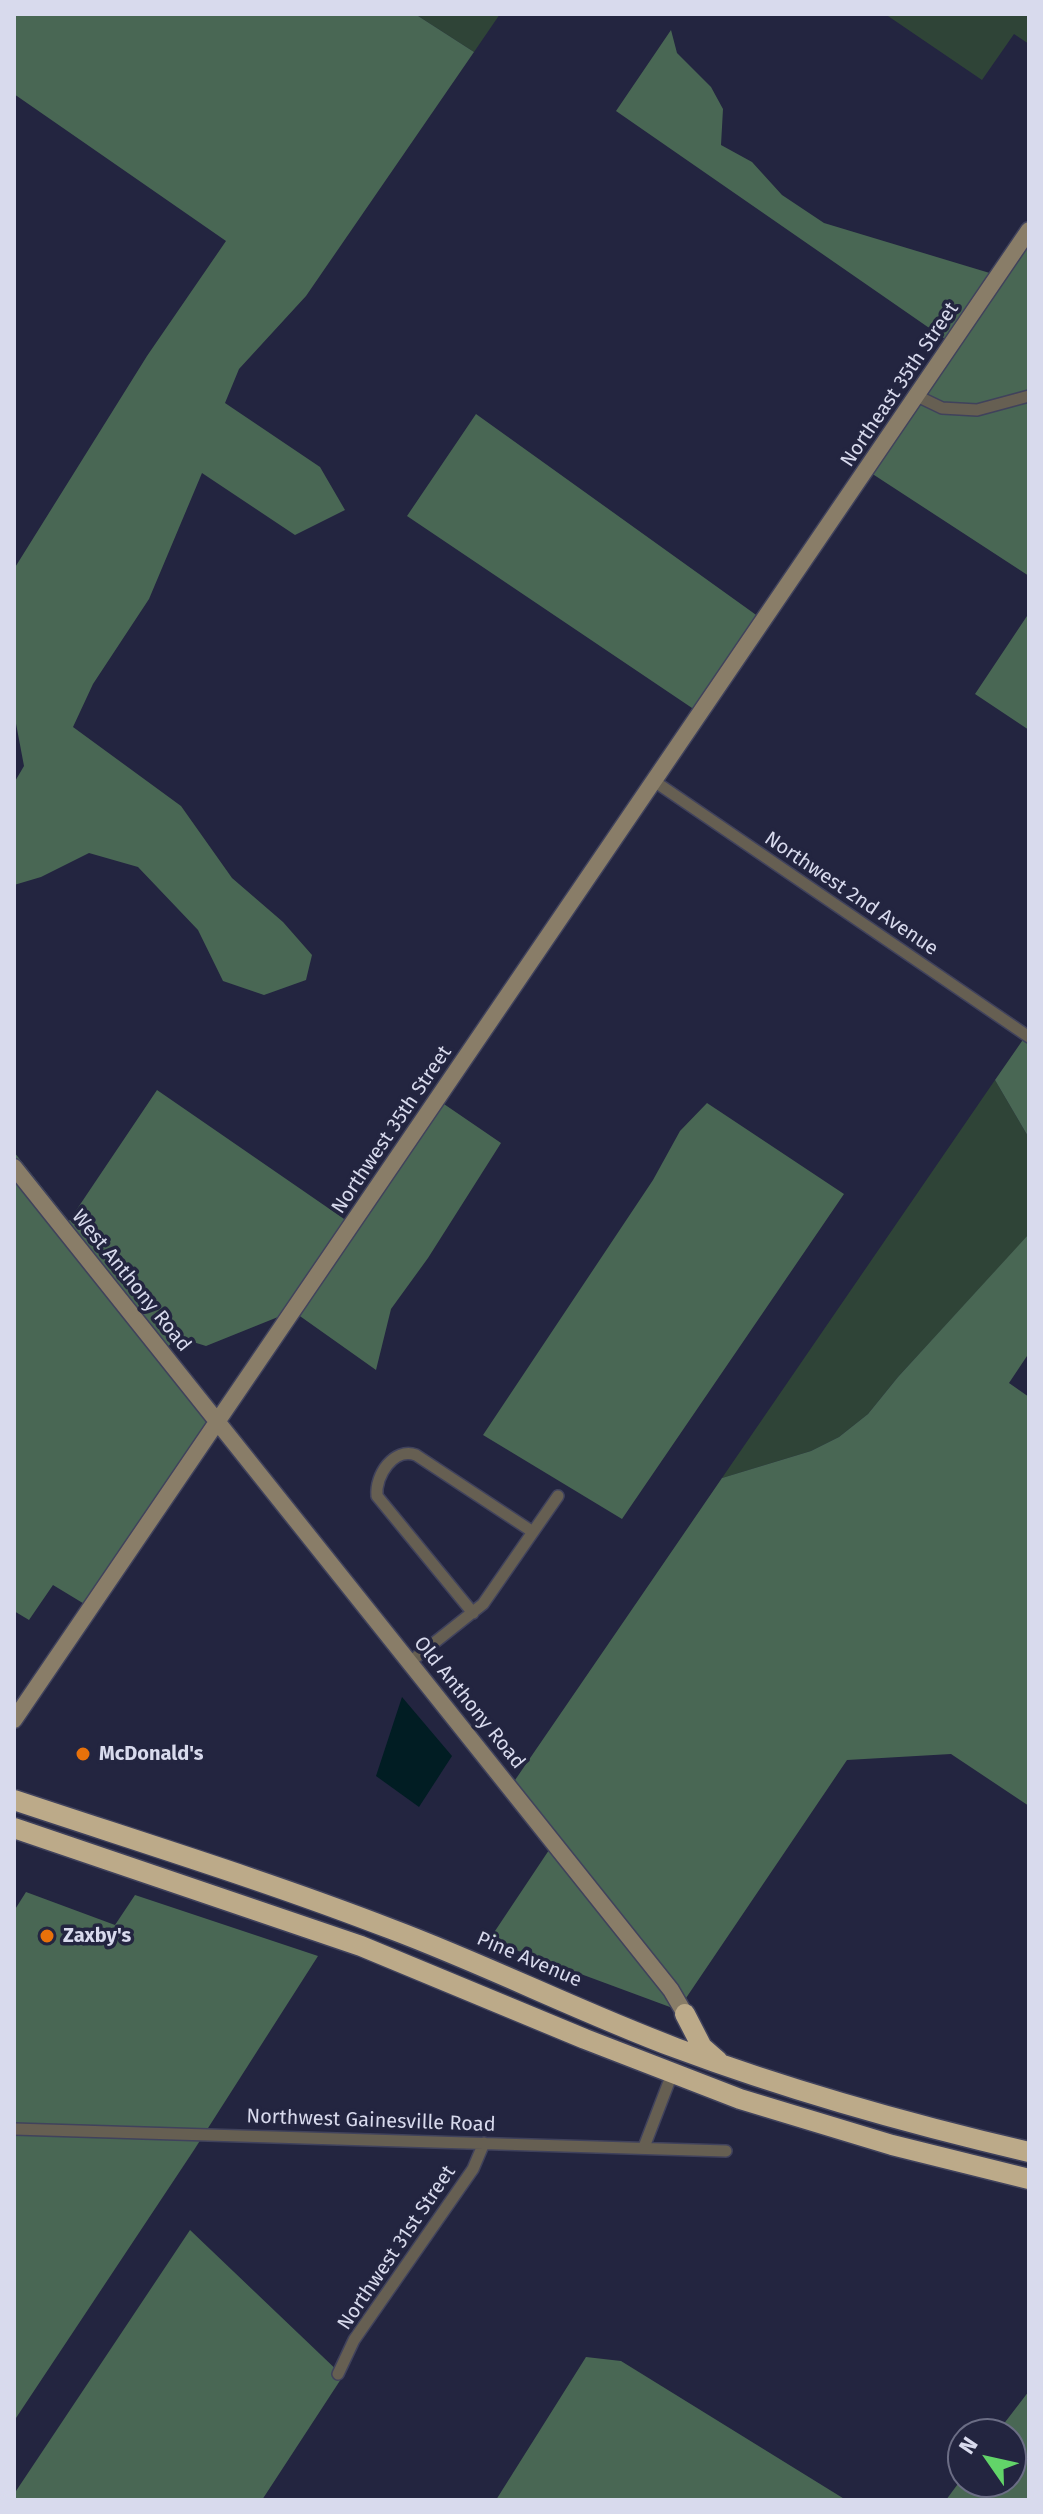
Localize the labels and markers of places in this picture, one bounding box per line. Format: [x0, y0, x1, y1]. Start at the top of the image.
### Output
place label: McDonald's [99, 1742, 203, 1766]
marker: McDonald's [74, 1745, 92, 1763]
place label: Zaxby's [63, 1924, 131, 1948]
marker: Zaxby's [38, 1927, 56, 1945]

